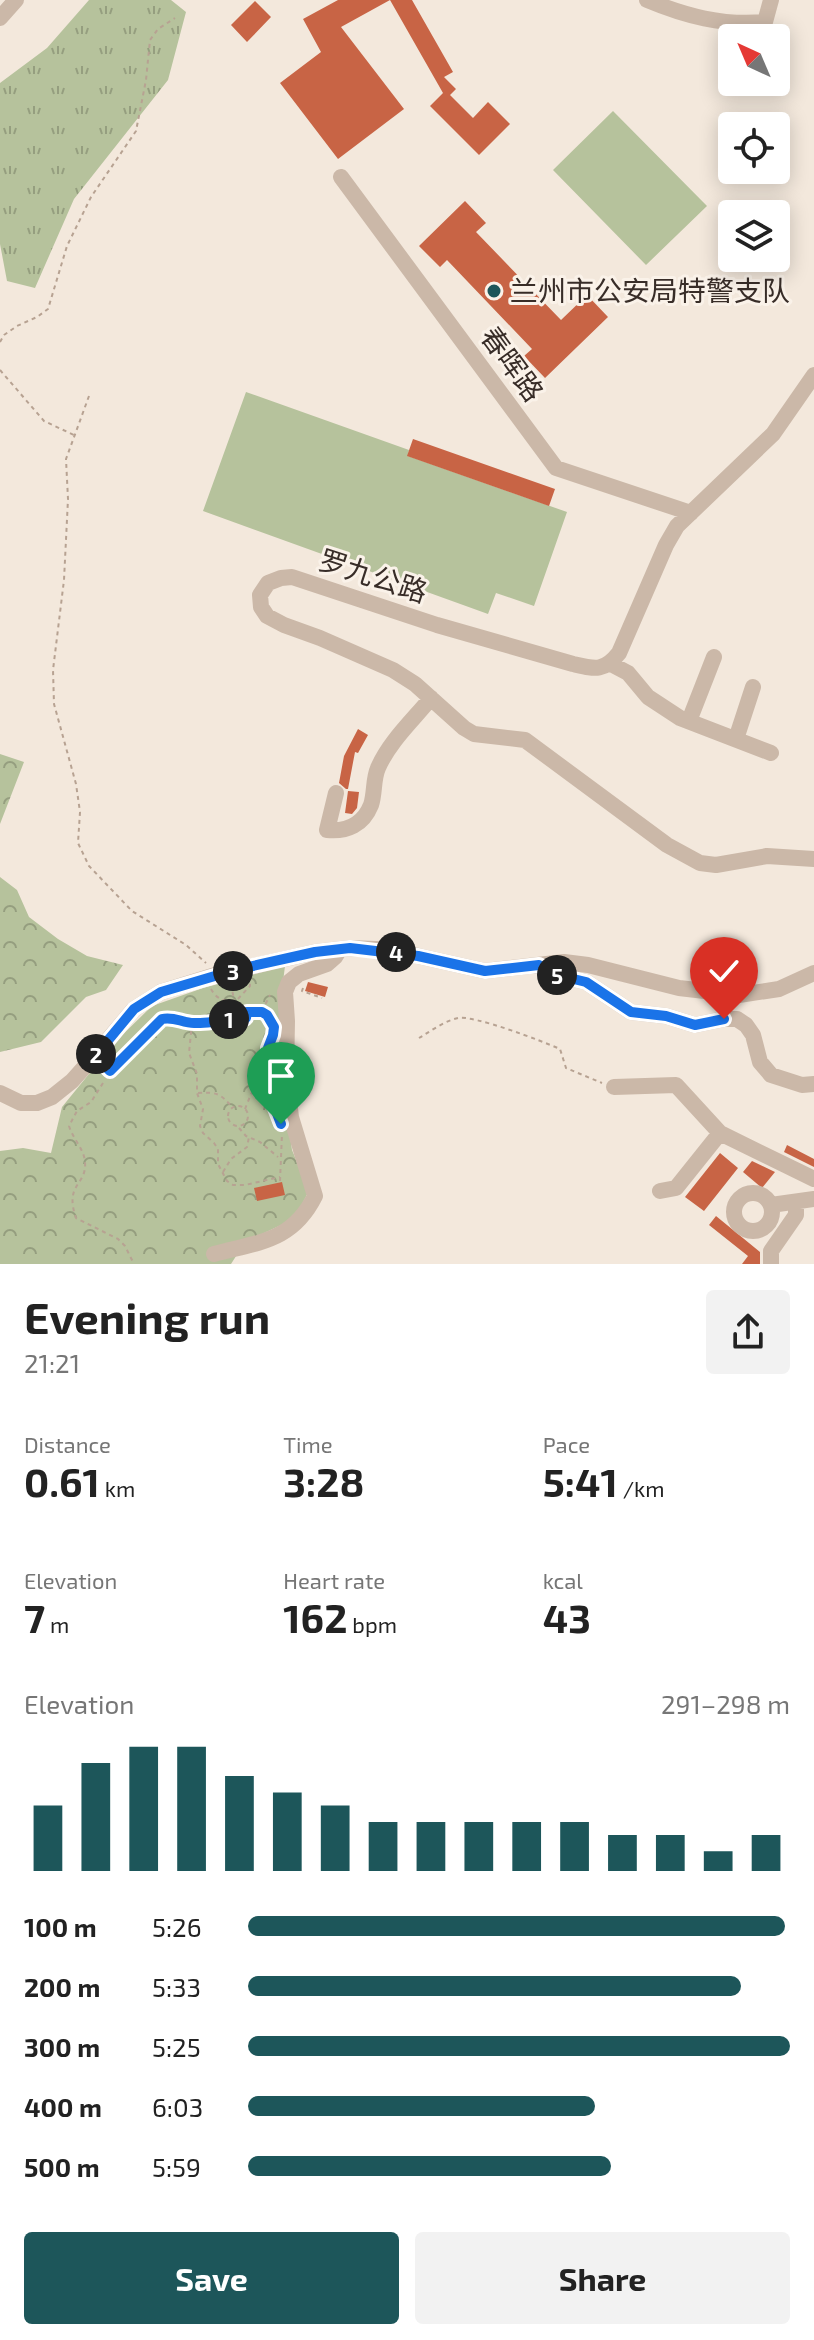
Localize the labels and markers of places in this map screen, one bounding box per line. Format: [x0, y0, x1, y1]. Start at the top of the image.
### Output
place label: 兰州市公安局特警支队 [510, 273, 790, 307]
marker: 兰州市公安局特警支队 [485, 282, 503, 300]
pin: 4 [376, 932, 416, 972]
pin [690, 937, 758, 1019]
pin: 3 [213, 951, 253, 991]
pin: 5 [537, 955, 577, 995]
pin: 1 [209, 999, 249, 1039]
pin: 2 [76, 1034, 116, 1074]
pin [247, 1042, 315, 1124]

